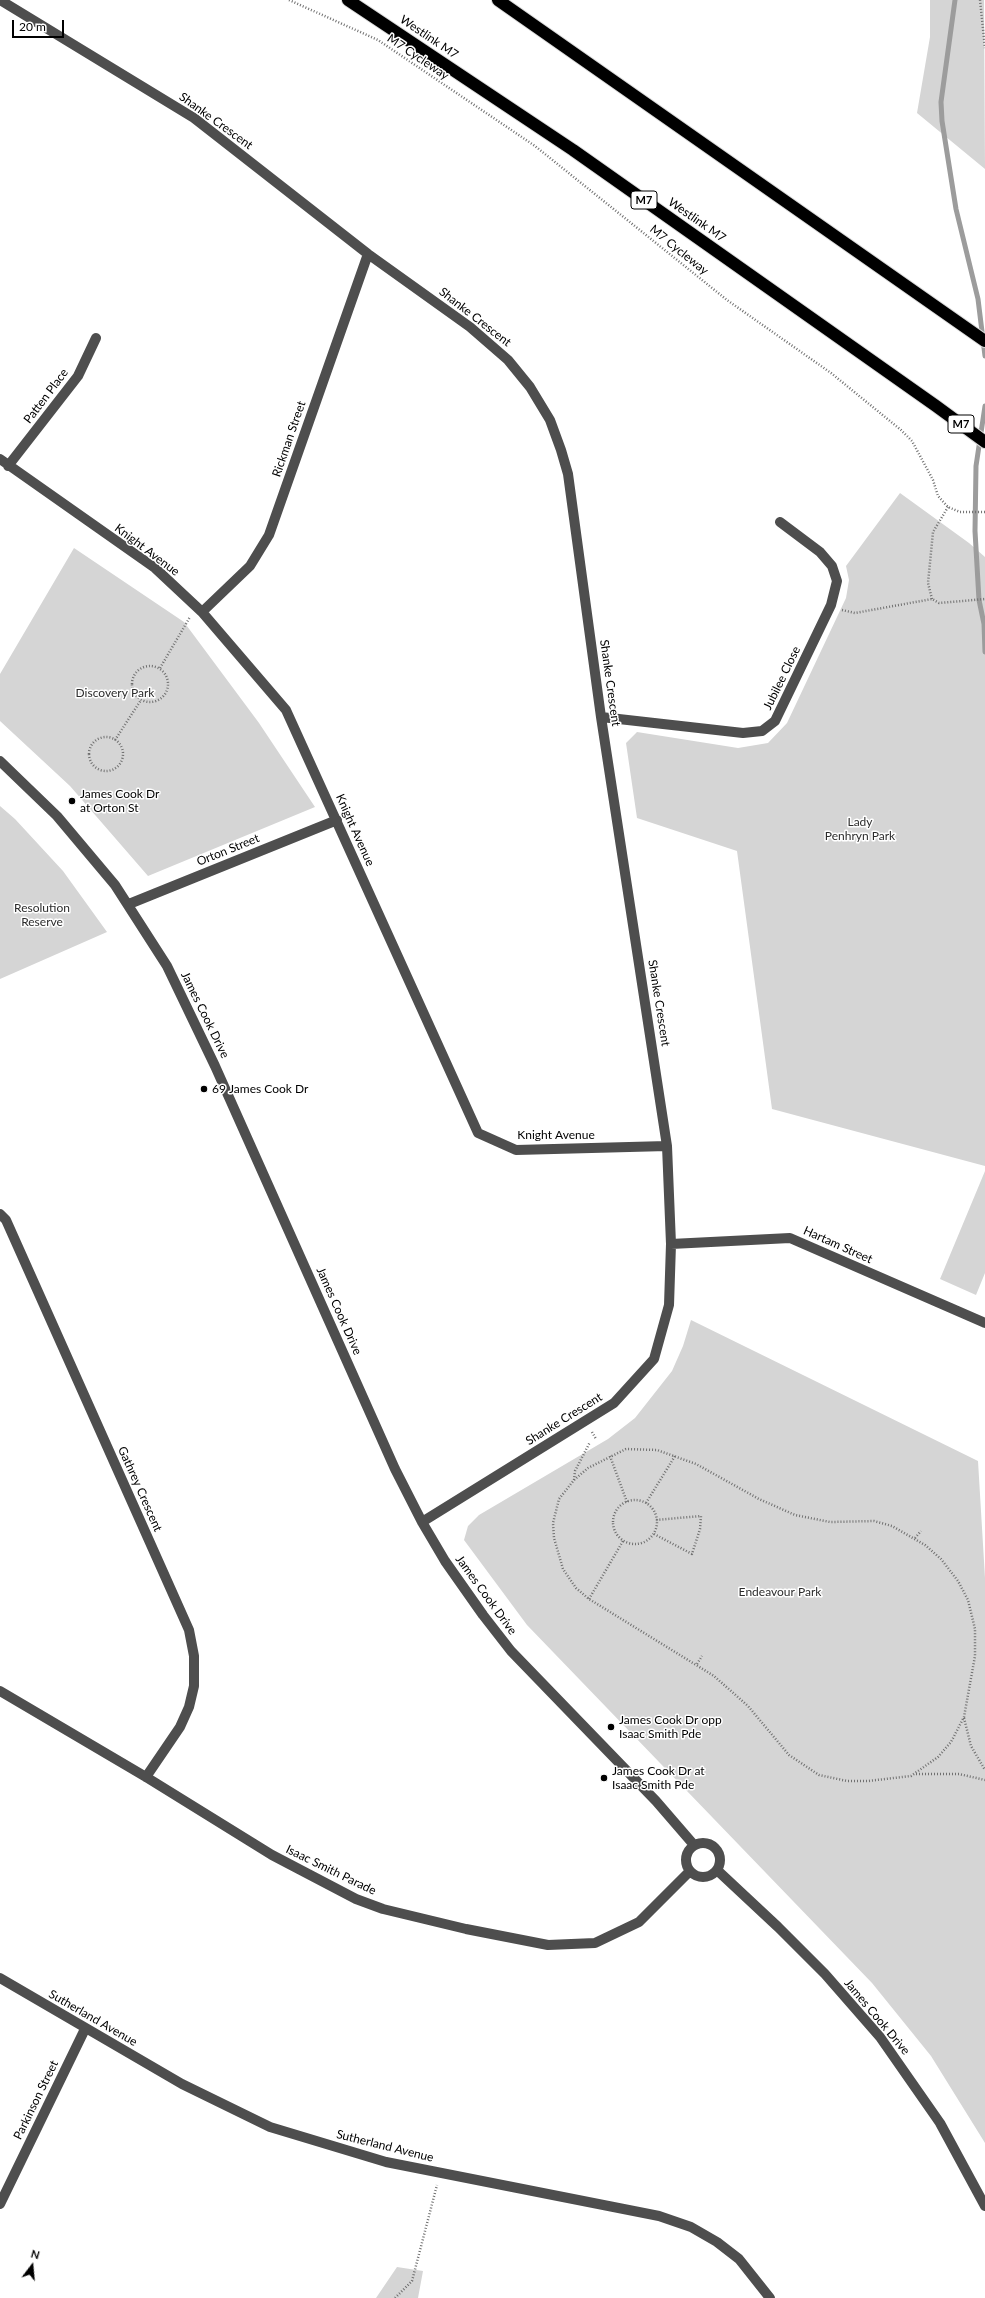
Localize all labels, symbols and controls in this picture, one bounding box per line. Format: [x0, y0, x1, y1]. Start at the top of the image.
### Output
scale bar [14, 12, 66, 38]
street label: Westlink M7 [397, 12, 461, 62]
text: 20 m [19, 19, 46, 34]
street label: M7 Cycleway [384, 31, 452, 83]
street label: Shanke Crescent [176, 89, 256, 153]
road number: M7 [631, 191, 657, 209]
street label: Westlink M7 [665, 195, 729, 245]
street label: M7 Cycleway [647, 222, 711, 278]
street label: Shanke Crescent [436, 284, 514, 350]
street label: Patten Place [21, 366, 71, 426]
street label: Rickman Street [269, 399, 309, 479]
road number: M7 [948, 415, 974, 433]
street label: Knight Avenue [112, 521, 182, 579]
street label: Shanke Crescent [597, 639, 623, 727]
street label: Jubilee Close [760, 644, 804, 712]
park label: Discovery Park [76, 686, 154, 700]
place label: James Cook Dr at Orton St [80, 787, 159, 815]
street label: Knight Avenue [333, 792, 377, 868]
marker: James Cook Dr at Orton St [67, 796, 77, 806]
park label: Lady Penhryn Park [825, 815, 895, 843]
street label: Orton Street [195, 831, 261, 869]
park label: Resolution Reserve [14, 901, 70, 929]
street label: Shanke Crescent [645, 959, 673, 1047]
street label: James Cook Drive [178, 969, 232, 1061]
place label: 69 James Cook Dr [212, 1082, 308, 1096]
marker: 69 James Cook Dr [199, 1084, 209, 1094]
street label: Knight Avenue [517, 1128, 595, 1142]
street label: Hartam Street [801, 1223, 875, 1267]
street label: James Cook Drive [313, 1265, 365, 1357]
street label: Shanke Crescent [523, 1390, 605, 1448]
street label: Gathrey Crescent [115, 1444, 165, 1534]
street label: James Cook Drive [452, 1553, 520, 1637]
park label: Endeavour Park [739, 1585, 821, 1599]
place label: James Cook Dr opp Isaac Smith Pde [619, 1713, 722, 1741]
marker: James Cook Dr opp Isaac Smith Pde [606, 1722, 616, 1732]
place label: James Cook Dr at Isaac Smith Pde [612, 1764, 705, 1792]
marker: James Cook Dr at Isaac Smith Pde [599, 1773, 609, 1783]
street label: Isaac Smith Parade [284, 1842, 378, 1898]
street label: James Cook Drive [841, 1976, 913, 2058]
street label: Sutherland Avenue [46, 1987, 140, 2049]
street label: Parkinson Street [11, 2058, 61, 2142]
street label: Sutherland Avenue [335, 2127, 435, 2165]
north arrow [12, 2246, 52, 2286]
text: N [30, 2247, 41, 2261]

